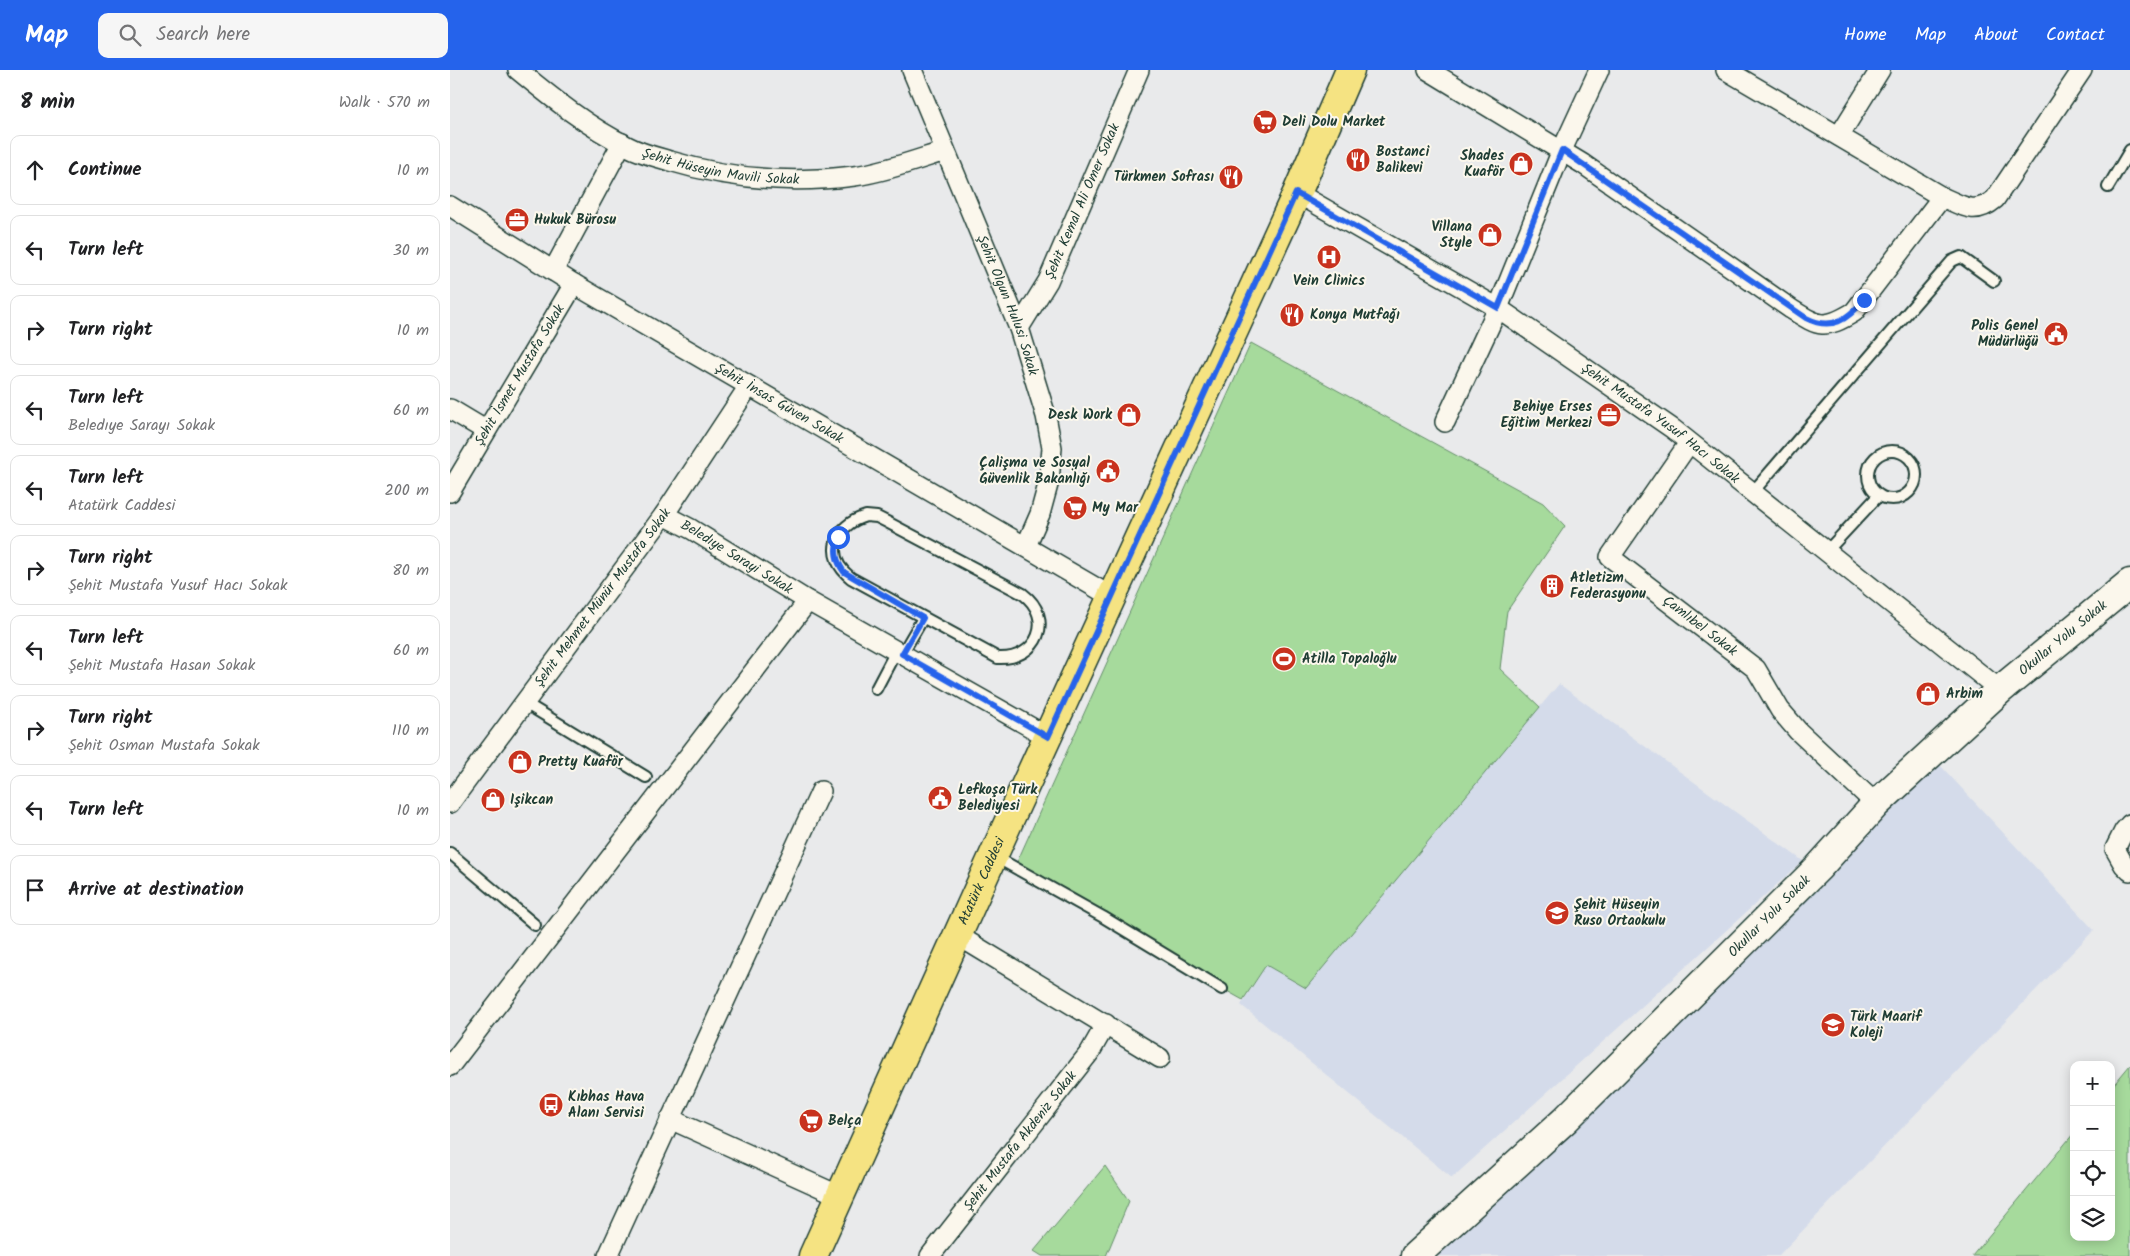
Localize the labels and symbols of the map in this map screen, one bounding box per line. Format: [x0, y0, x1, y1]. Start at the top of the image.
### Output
supermarket icon: Deli Dolu Market [1252, 109, 1278, 135]
place label: Deli Dolu Market [1282, 111, 1386, 133]
street label: Şehit Kemal Ali Ömer Sokak [1039, 119, 1126, 283]
place label: Bostanci Balikevi [1376, 141, 1430, 179]
street label: Şehit Hüseyin Mavili Sokak [639, 142, 800, 191]
place label: Shades Kuaför [1460, 145, 1505, 183]
restaurant icon: Bostanci Balikevi [1345, 147, 1371, 173]
shop icon: Shades Kuaför [1508, 151, 1534, 177]
restaurant icon: Türkmen Sofrası [1218, 164, 1244, 190]
place label: Türkmen Sofrası [1114, 166, 1214, 188]
office icon: Hukuk Bürosu [504, 207, 530, 233]
place label: Hukuk Bürosu [534, 209, 616, 231]
place label: Villana Style [1431, 216, 1472, 254]
shop icon: Villana Style [1477, 222, 1503, 248]
street label: Şehit Olgun Hulusi Sokak [971, 232, 1044, 379]
hospital icon: Vein Clinics [1316, 244, 1342, 270]
place label: Vein Clinics [1293, 270, 1365, 292]
route end [1853, 289, 1876, 312]
street label: Şehit İsmet Mustafa Sokak [469, 300, 571, 450]
restaurant icon: Konya Mutfağı [1279, 302, 1305, 328]
place label: Konya Mutfağı [1310, 304, 1400, 326]
place label: Polis Genel Müdürlüğü [1971, 315, 2038, 353]
public building icon: Polis Genel Müdürlüğü [2043, 321, 2069, 347]
street label: Şehit İnsas Güven Sokak [711, 357, 848, 450]
street label: Şehit Mustafa Yusuf Hacı Sokak [1577, 358, 1745, 490]
place label: Behiye Erses Eğitim Merkezi [1501, 396, 1592, 434]
shop icon: Desk Work [1116, 402, 1142, 428]
office icon: Behiye Erses Eğitim Merkezi [1596, 402, 1622, 428]
place label: Desk Work [1048, 404, 1113, 426]
place label: Çalişma ve Sosyal Güvenlik Bakanlığı [979, 452, 1090, 490]
public building icon: Çalişma ve Sosyal Güvenlik Bakanlığı [1095, 458, 1121, 484]
supermarket icon: My Mar [1062, 495, 1088, 521]
place label: My Mar [1092, 497, 1139, 519]
street label: Şehit Mehmet Münür Mustafa Sokak [529, 503, 677, 692]
street label: Beledıye Sarayi Sokak [676, 514, 797, 600]
route start [827, 526, 850, 549]
place label: Atletizm Federasyonu [1570, 567, 1646, 605]
building icon: Atletizm Federasyonu [1539, 573, 1565, 599]
street label: Çamlıbel Sokak [1658, 590, 1742, 662]
street label: Okullar Yolu Sokak [2014, 595, 2113, 681]
sports icon: Atilla Topaloğlu [1271, 646, 1297, 672]
place label: Atilla Topaloğlu [1302, 648, 1397, 670]
shop icon: Arbim [1915, 681, 1941, 707]
place label: Arbim [1946, 683, 1983, 705]
shop icon: Pretty Kuaför [507, 749, 533, 775]
place label: Pretty Kuaför [538, 751, 624, 773]
place label: Lefkoşa Türk Belediyesi [958, 779, 1038, 817]
public building icon: Lefkoşa Türk Belediyesi [927, 785, 953, 811]
shop icon: Işikcan [480, 787, 506, 813]
place label: Işikcan [510, 789, 553, 811]
street label: Atatürk Caddesi [952, 833, 1011, 929]
street label: Okullar Yolu Sokak [1723, 870, 1816, 963]
place label: Şehit Hüseyin Ruso Ortaokulu [1574, 894, 1666, 932]
school or university icon: Şehit Hüseyin Ruso Ortaokulu [1544, 900, 1570, 926]
place label: Türk Maarif Koleji [1850, 1006, 1923, 1044]
school or university icon: Türk Maarif Koleji [1820, 1012, 1846, 1038]
street label: Şehit Mustafa Akdeniz Sokak [958, 1066, 1083, 1216]
place label: Kıbhas Hava Alanı Servisi [568, 1086, 644, 1124]
bus stop icon: Kıbhas Hava Alanı Servisi [538, 1092, 564, 1118]
supermarket icon: Belça [798, 1108, 824, 1134]
place label: Belça [828, 1110, 861, 1132]

